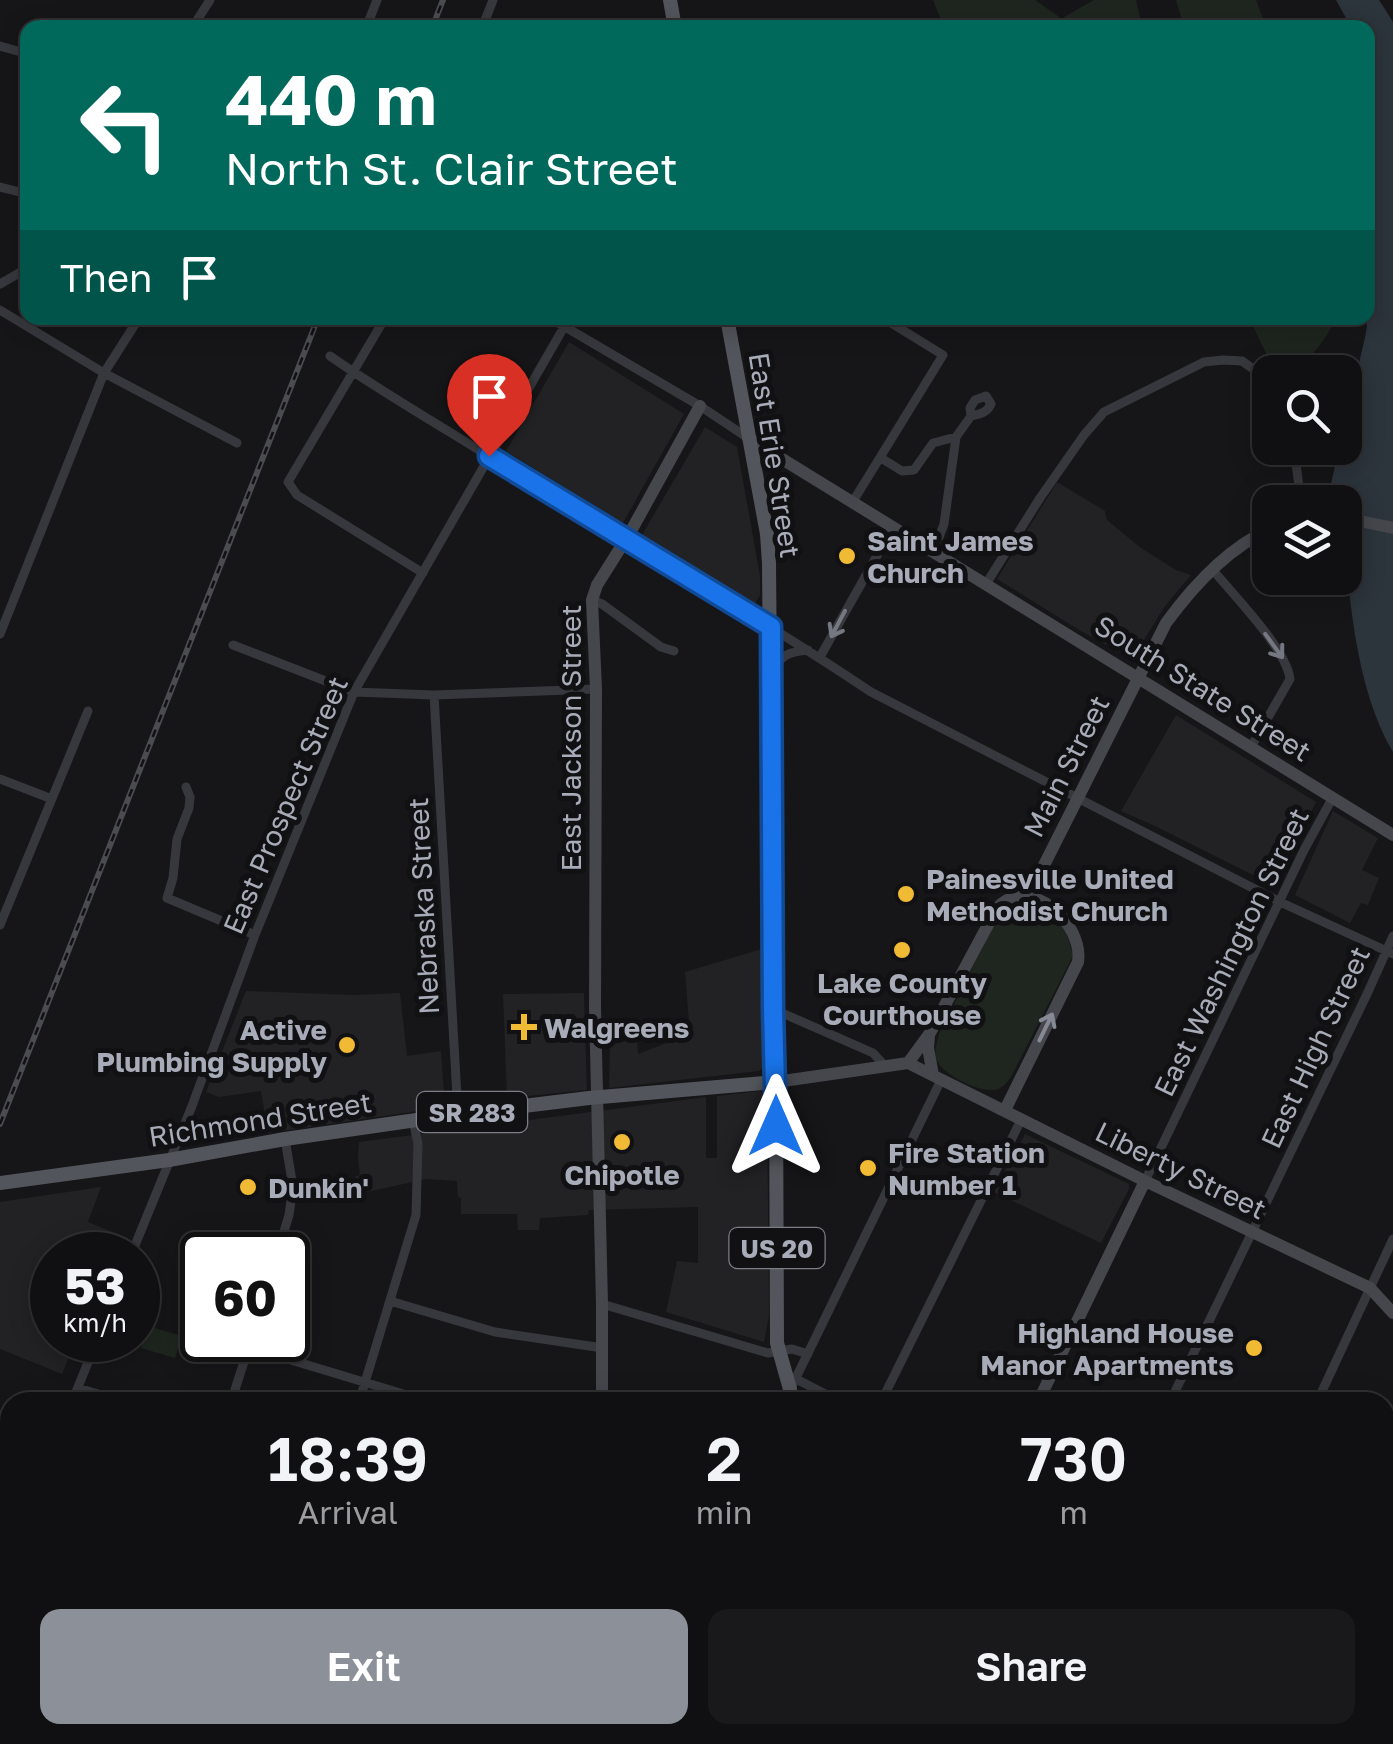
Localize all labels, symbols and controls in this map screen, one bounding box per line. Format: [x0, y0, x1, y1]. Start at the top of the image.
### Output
text: 440 m [225, 56, 437, 140]
icon: left [60, 60, 190, 190]
text: North St. Clair Street [225, 141, 678, 195]
icon: arrive [172, 250, 227, 305]
text: Then [60, 255, 152, 300]
street label: East Erie Street [742, 350, 808, 560]
pin [447, 354, 532, 457]
map controls [1252, 355, 1362, 595]
button: search [1252, 355, 1362, 465]
icon: arrive [462, 369, 517, 424]
button: layers [1252, 485, 1362, 595]
place label: Saint James Church [867, 524, 1034, 589]
marker: Saint James Church [836, 545, 858, 567]
street label: East Jackson Street [554, 605, 587, 871]
one-way arrow [828, 608, 848, 638]
street label: South State Street [1089, 608, 1317, 768]
one-way arrow [1263, 632, 1284, 660]
street label: East Prospect Street [216, 671, 354, 939]
street label: Main Street [1016, 690, 1116, 842]
street label: Nebraska Street [401, 797, 445, 1015]
street label: East Washington Street [1147, 803, 1315, 1101]
place label: Painesville United Methodist Church [926, 862, 1174, 927]
marker: Painesville United Methodist Church [895, 883, 917, 905]
marker: Lake County Courthouse [891, 939, 913, 961]
street label: East High Street [1254, 941, 1376, 1153]
place label: Lake County Courthouse [817, 966, 987, 1031]
place label: Walgreens [544, 1011, 689, 1044]
one-way arrow [1038, 1012, 1057, 1042]
place label: Active Plumbing Supply [96, 1013, 327, 1078]
marker: Walgreens [513, 1016, 535, 1038]
marker: Active Plumbing Supply [336, 1034, 358, 1056]
position arrow [724, 1074, 828, 1178]
street label: Richmond Street [146, 1085, 374, 1153]
road number: SR 283 [417, 1092, 527, 1132]
street label: Liberty Street [1090, 1114, 1272, 1226]
marker: Chipotle [611, 1131, 633, 1153]
place label: Fire Station Number 1 [888, 1136, 1045, 1201]
marker: Fire Station Number 1 [857, 1157, 879, 1179]
place label: Chipotle [564, 1158, 680, 1191]
place label: Dunkin' [268, 1171, 369, 1204]
marker: Dunkin' [237, 1176, 259, 1198]
road number: US 20 [730, 1228, 824, 1268]
speed limit sign: 60 [180, 1232, 310, 1362]
text: 53 [64, 1255, 125, 1315]
text: km/h [63, 1307, 127, 1338]
place label: Highland House Manor Apartments [980, 1316, 1234, 1381]
marker: Highland House Manor Apartments [1243, 1337, 1265, 1359]
text: 18:39 [268, 1422, 428, 1494]
text: 2 [706, 1422, 742, 1494]
text: 730 [1020, 1422, 1127, 1494]
text: Arrival [298, 1493, 398, 1531]
text: min [696, 1493, 752, 1531]
text: m [1060, 1493, 1088, 1531]
button: Exit [40, 1609, 688, 1724]
button: Share [708, 1609, 1355, 1724]

